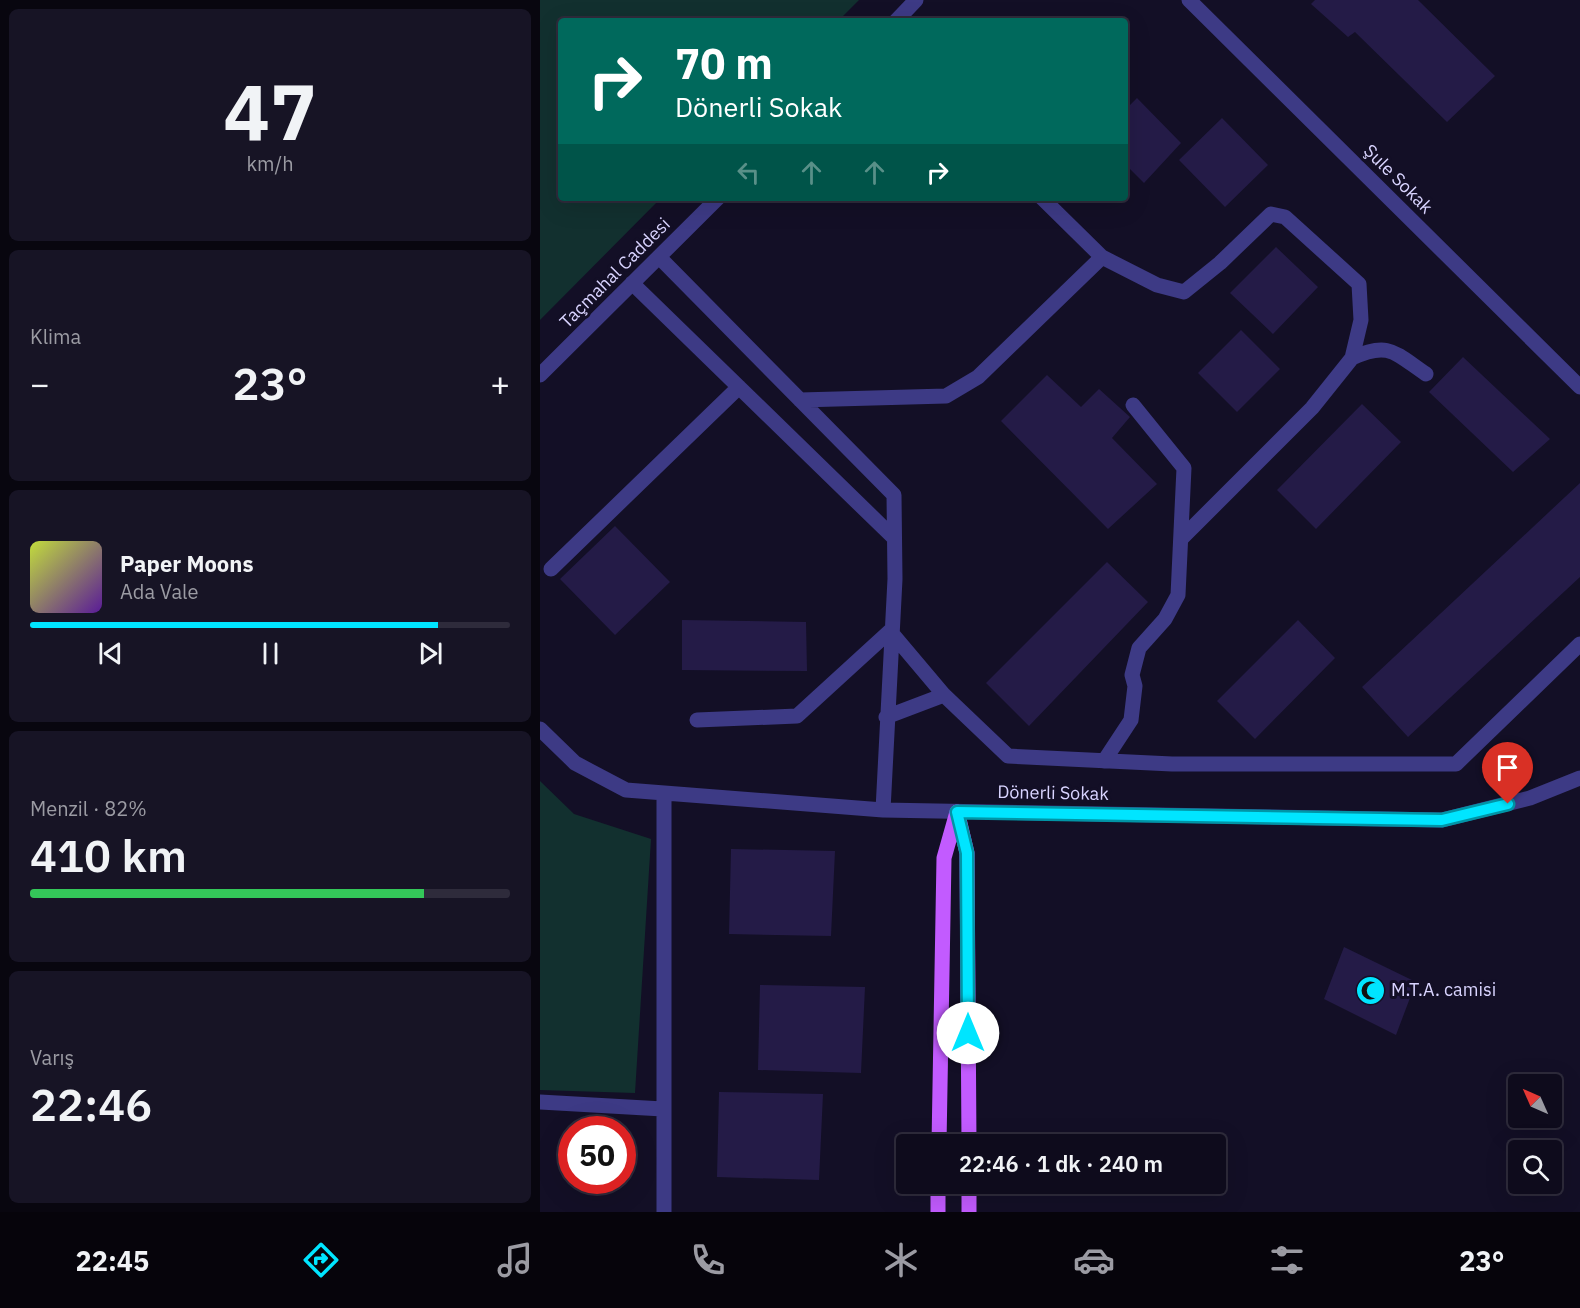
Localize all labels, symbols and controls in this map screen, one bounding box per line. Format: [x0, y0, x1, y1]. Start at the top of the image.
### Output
text: 70 m [675, 36, 773, 91]
icon: right [576, 42, 654, 120]
text: 47 [223, 60, 317, 161]
text: Dönerli Sokak [675, 89, 842, 124]
street label: Şule Sokak [1359, 139, 1438, 219]
text: km/h [246, 150, 294, 177]
icon: left [732, 156, 765, 189]
icon: ahead [795, 156, 828, 189]
icon: ahead [858, 156, 891, 189]
icon: right [921, 156, 954, 189]
street label: Taçmahal Caddesi [555, 213, 675, 333]
text: Klima [30, 323, 81, 350]
text: 23° [232, 354, 308, 412]
text: − [30, 362, 50, 405]
text: + [490, 362, 510, 405]
text: Paper Moons [120, 549, 253, 578]
text: Ada Vale [120, 578, 199, 605]
icon: previous [94, 637, 127, 670]
icon: pause [254, 637, 287, 670]
icon: next [414, 637, 447, 670]
pin [1482, 742, 1533, 804]
icon: arrive [1491, 751, 1524, 784]
street label: Dönerli Sokak [997, 780, 1109, 805]
text: Menzil · 82% [30, 795, 147, 822]
text: 410 km [30, 826, 187, 884]
mosque icon: M.T.A. camisi [1354, 974, 1386, 1006]
place label: M.T.A. camisi [1391, 978, 1496, 1001]
position arrow [936, 1001, 1000, 1065]
text: Varış [30, 1044, 74, 1071]
north arrow [1508, 1074, 1562, 1128]
map controls [1508, 1074, 1562, 1194]
text: 22:46 [30, 1075, 152, 1133]
speed limit sign: 50 [558, 1116, 636, 1194]
button: search [1508, 1140, 1562, 1194]
text: 22:46 · 1 dk · 240 m [959, 1149, 1163, 1178]
icon: directions [300, 1239, 342, 1281]
icon: music [494, 1239, 536, 1281]
icon: phone [687, 1239, 729, 1281]
icon: climate [880, 1239, 922, 1281]
icon: car [1073, 1239, 1115, 1281]
icon: filters [1266, 1239, 1308, 1281]
text: 22:45 [76, 1243, 149, 1278]
text: 23° [1459, 1243, 1504, 1278]

